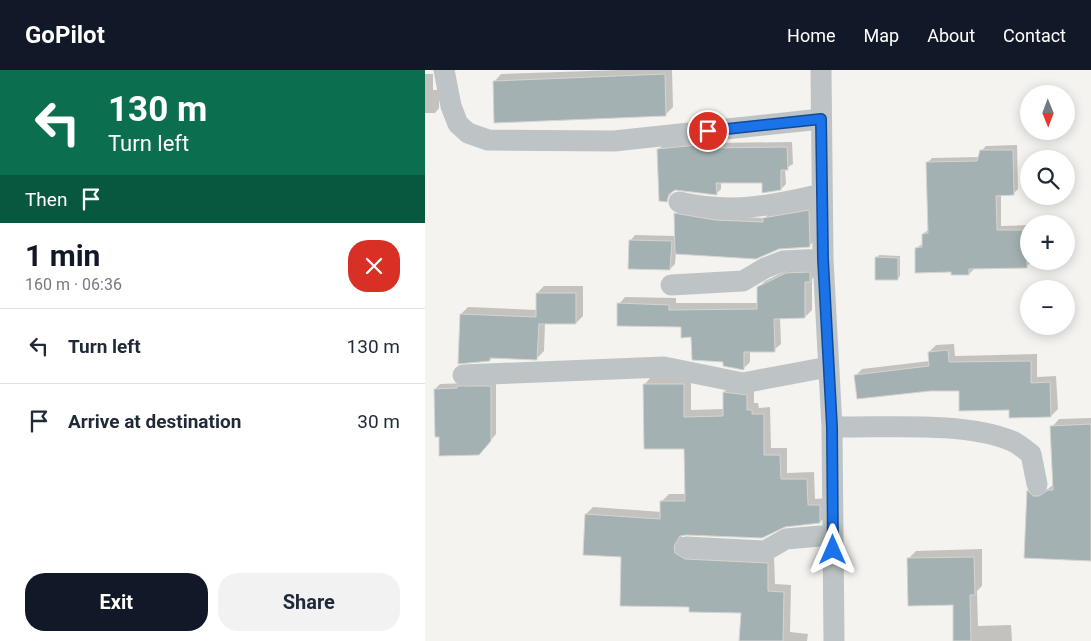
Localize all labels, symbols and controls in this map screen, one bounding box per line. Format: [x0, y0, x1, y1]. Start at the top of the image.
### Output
text: GoPilot [25, 21, 105, 49]
text: Home [787, 25, 836, 46]
text: Map [864, 25, 899, 46]
text: About [927, 25, 975, 46]
text: Contact [1003, 25, 1066, 46]
north arrow [1020, 85, 1075, 140]
map controls [1020, 85, 1075, 335]
text: 130 m [108, 89, 207, 130]
icon: left [25, 90, 90, 155]
pin [687, 110, 729, 152]
icon: arrive [694, 117, 722, 145]
text: Turn left [108, 131, 189, 156]
button: search [1020, 150, 1075, 205]
icon: arrive [77, 185, 105, 213]
text: Then [25, 188, 67, 211]
button: + [1020, 215, 1075, 270]
text: 1 min [25, 238, 100, 273]
button: close [348, 240, 400, 292]
text: 160 m · 06:36 [25, 275, 122, 294]
button: − [1020, 280, 1075, 335]
icon: left [25, 332, 53, 360]
text: Turn left [68, 335, 141, 358]
text: 130 m [347, 335, 400, 358]
icon: arrive [25, 407, 53, 435]
text: Arrive at destination [68, 410, 241, 433]
text: 30 m [357, 410, 400, 433]
position arrow [806, 523, 858, 575]
button: Exit [25, 573, 208, 631]
button: Share [218, 573, 400, 631]

